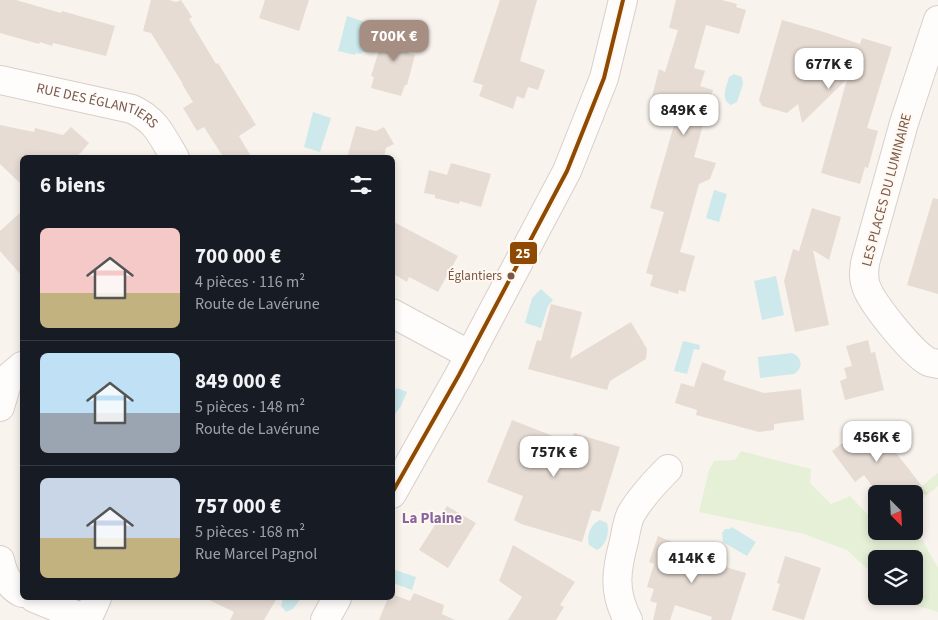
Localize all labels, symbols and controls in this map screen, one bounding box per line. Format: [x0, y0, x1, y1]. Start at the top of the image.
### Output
pin: 700K € [353, 20, 435, 62]
text: 700K € [371, 25, 417, 47]
pin: 677K € [788, 48, 870, 90]
text: 677K € [806, 53, 852, 75]
street label: RUE DES ÉGLANTIERS [35, 78, 163, 133]
pin: 849K € [643, 94, 725, 136]
text: 849K € [661, 99, 707, 121]
street label: LES PLACES DU LUMINAIRE [857, 111, 917, 269]
text: 6 biens [40, 170, 105, 200]
icon: filters [347, 171, 375, 199]
text: 700 000 € [195, 241, 281, 271]
line badge: 25 [509, 241, 538, 265]
text: 25 [516, 244, 530, 264]
icon: home [80, 248, 140, 308]
place label: Églantiers [448, 267, 503, 285]
text: 4 pièces · 116 m² [195, 271, 305, 293]
marker: Églantiers [506, 271, 516, 281]
text: Route de Lavérune [195, 293, 320, 315]
text: 849 000 € [195, 366, 281, 396]
icon: home [80, 373, 140, 433]
text: 5 pièces · 148 m² [195, 396, 305, 418]
text: Route de Lavérune [195, 418, 320, 440]
pin: 456K € [836, 420, 918, 463]
text: 456K € [854, 426, 900, 448]
pin: 757K € [513, 436, 595, 478]
text: 757K € [531, 441, 577, 463]
north arrow [868, 485, 922, 540]
map controls [868, 485, 923, 605]
text: 757 000 € [195, 491, 281, 521]
icon: home [80, 498, 140, 558]
district label: La Plaine [402, 508, 462, 529]
text: 5 pièces · 168 m² [195, 521, 305, 543]
pin: 414K € [651, 542, 733, 584]
text: Rue Marcel Pagnol [195, 543, 317, 565]
text: 414K € [669, 547, 715, 569]
button: layers [868, 550, 923, 605]

